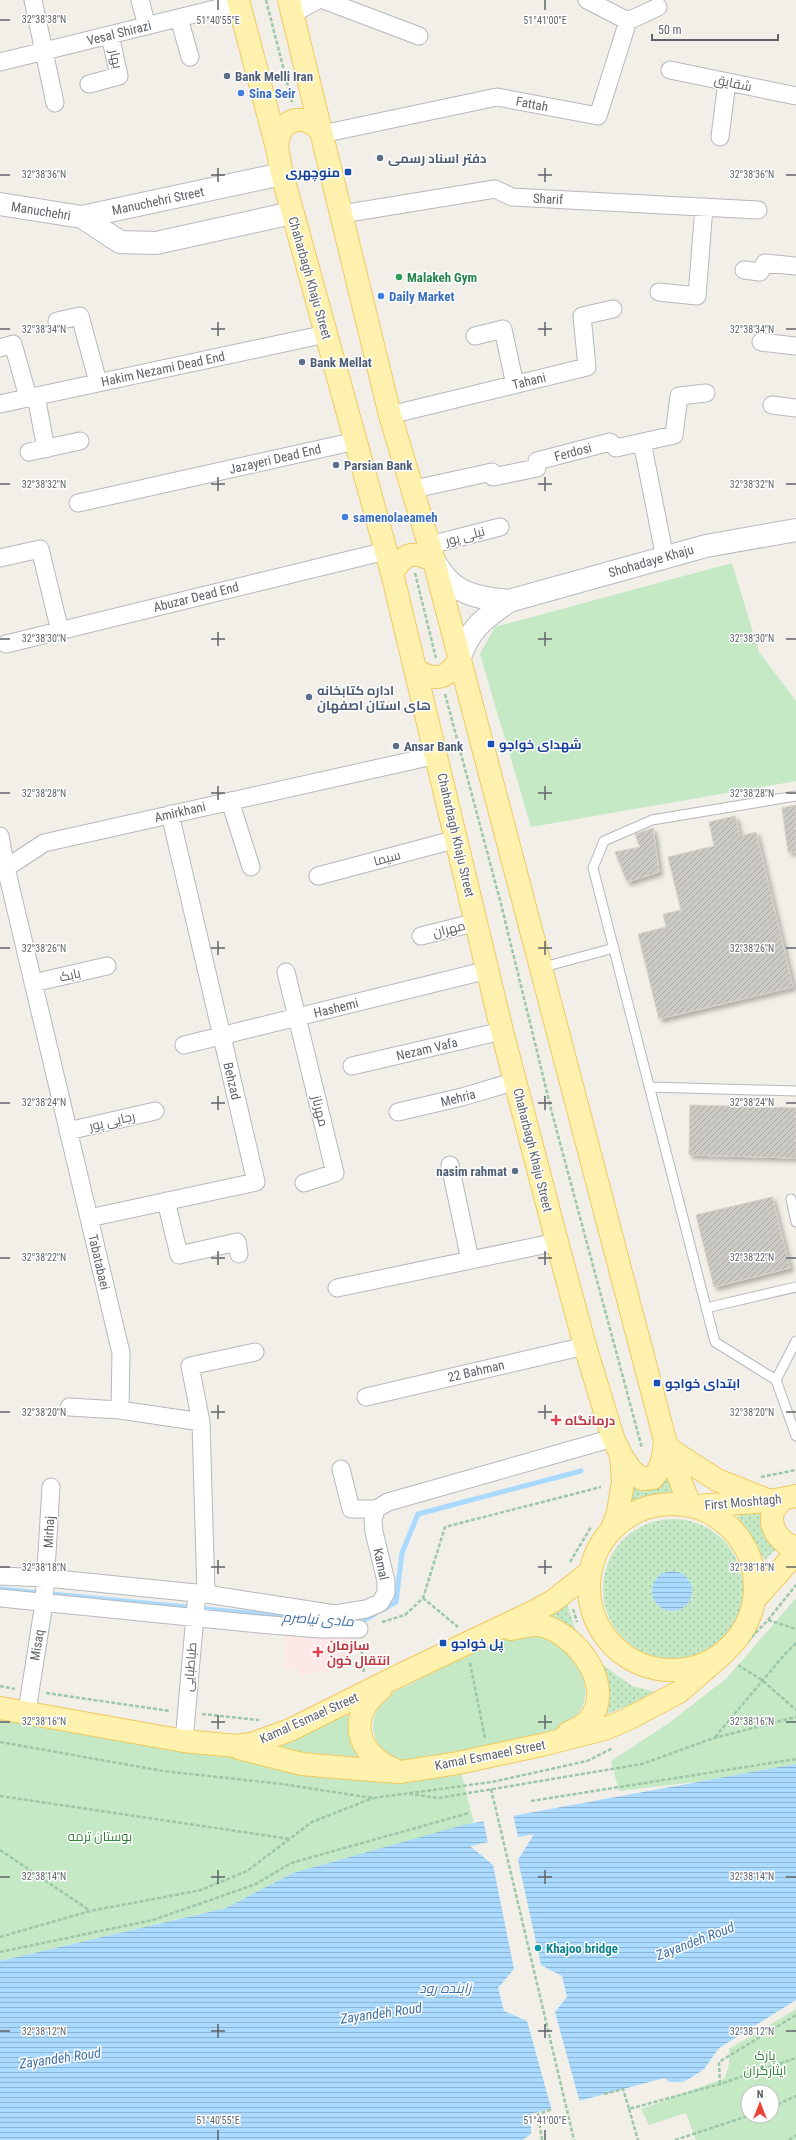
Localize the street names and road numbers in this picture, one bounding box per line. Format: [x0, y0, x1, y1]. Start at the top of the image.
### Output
street label: Vesal Shirazi [85, 18, 153, 48]
street label: بهار [106, 47, 125, 70]
street label: شقایق [713, 72, 753, 94]
street label: Fattah [515, 94, 549, 114]
street label: Manuchehri Street [111, 184, 206, 218]
street label: Sharif [532, 191, 564, 207]
street label: Manuchehri [10, 199, 72, 223]
street label: Chaharbagh Khaju Street [285, 215, 335, 341]
street label: Hakim Nezami Dead End [100, 349, 226, 389]
street label: Tahani [511, 370, 547, 392]
street label: Ferdosi [553, 440, 593, 464]
street label: Jazayeri Dead End [227, 441, 323, 477]
street label: نیلی پور [443, 524, 487, 551]
street label: Shohadaye Khaju [607, 542, 695, 580]
street label: Abuzar Dead End [152, 579, 240, 615]
street label: Chaharbagh Khaju Street [434, 771, 478, 899]
street label: Amirkhani [153, 799, 207, 825]
street label: سیما [372, 847, 402, 869]
street label: مهران [431, 918, 467, 940]
street label: بابک [58, 965, 82, 985]
street label: Hashemi [312, 995, 360, 1021]
street label: Nezam Vafa [395, 1035, 459, 1063]
street label: Behzad [220, 1061, 244, 1101]
street label: Mehria [439, 1086, 477, 1110]
street label: Chaharbagh Khaju Street [510, 1087, 556, 1214]
street label: مهرناز [309, 1093, 331, 1128]
street label: رجایی پور [87, 1108, 137, 1136]
street label: Tabatabaei [85, 1233, 113, 1291]
street label: 22 Bahman [446, 1357, 506, 1385]
street label: First Moshtagh [704, 1491, 782, 1513]
street label: Mirhaj [41, 1515, 57, 1548]
street label: Kamal [370, 1547, 392, 1581]
street label: Misaq [27, 1628, 47, 1662]
street label: طباطبایی [180, 1642, 200, 1692]
street label: Kamal Esmael Street [257, 1689, 361, 1746]
street label: Kamal Esmaeel Street [433, 1737, 547, 1773]

